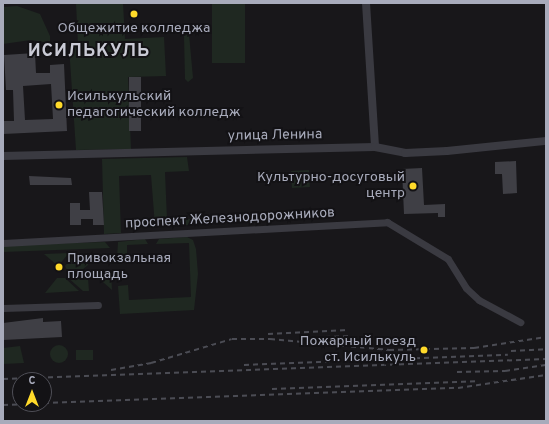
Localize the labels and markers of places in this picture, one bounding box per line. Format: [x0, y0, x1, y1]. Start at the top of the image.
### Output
marker: Общежитие колледжа [129, 9, 139, 19]
place label: Общежитие колледжа [58, 21, 210, 37]
place label: Исилькульский педагогический колледж [67, 89, 241, 122]
marker: Исилькульский педагогический колледж [54, 100, 64, 110]
place label: Культурно-досуговый центр [257, 170, 405, 202]
marker: Культурно-досуговый центр [408, 181, 418, 191]
place label: Привокзальная площадь [67, 251, 171, 284]
marker: Привокзальная площадь [54, 262, 64, 272]
place label: Пожарный поезд ст. Исилькуль [300, 334, 416, 366]
marker: Пожарный поезд ст. Исилькуль [419, 345, 429, 355]

